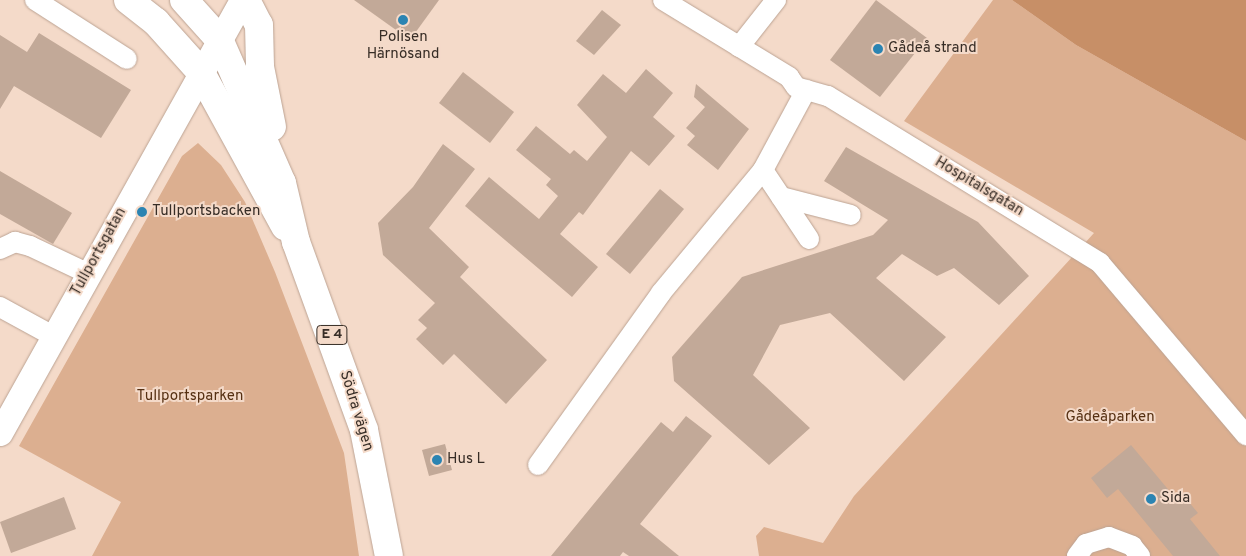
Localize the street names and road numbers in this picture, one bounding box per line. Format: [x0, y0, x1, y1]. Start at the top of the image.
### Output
street label: Hospitalsgatan [931, 153, 1027, 221]
street label: Tullportsgatan [67, 205, 131, 299]
road number: E 4 [316, 324, 348, 346]
street label: Södra vägen [335, 369, 377, 453]

